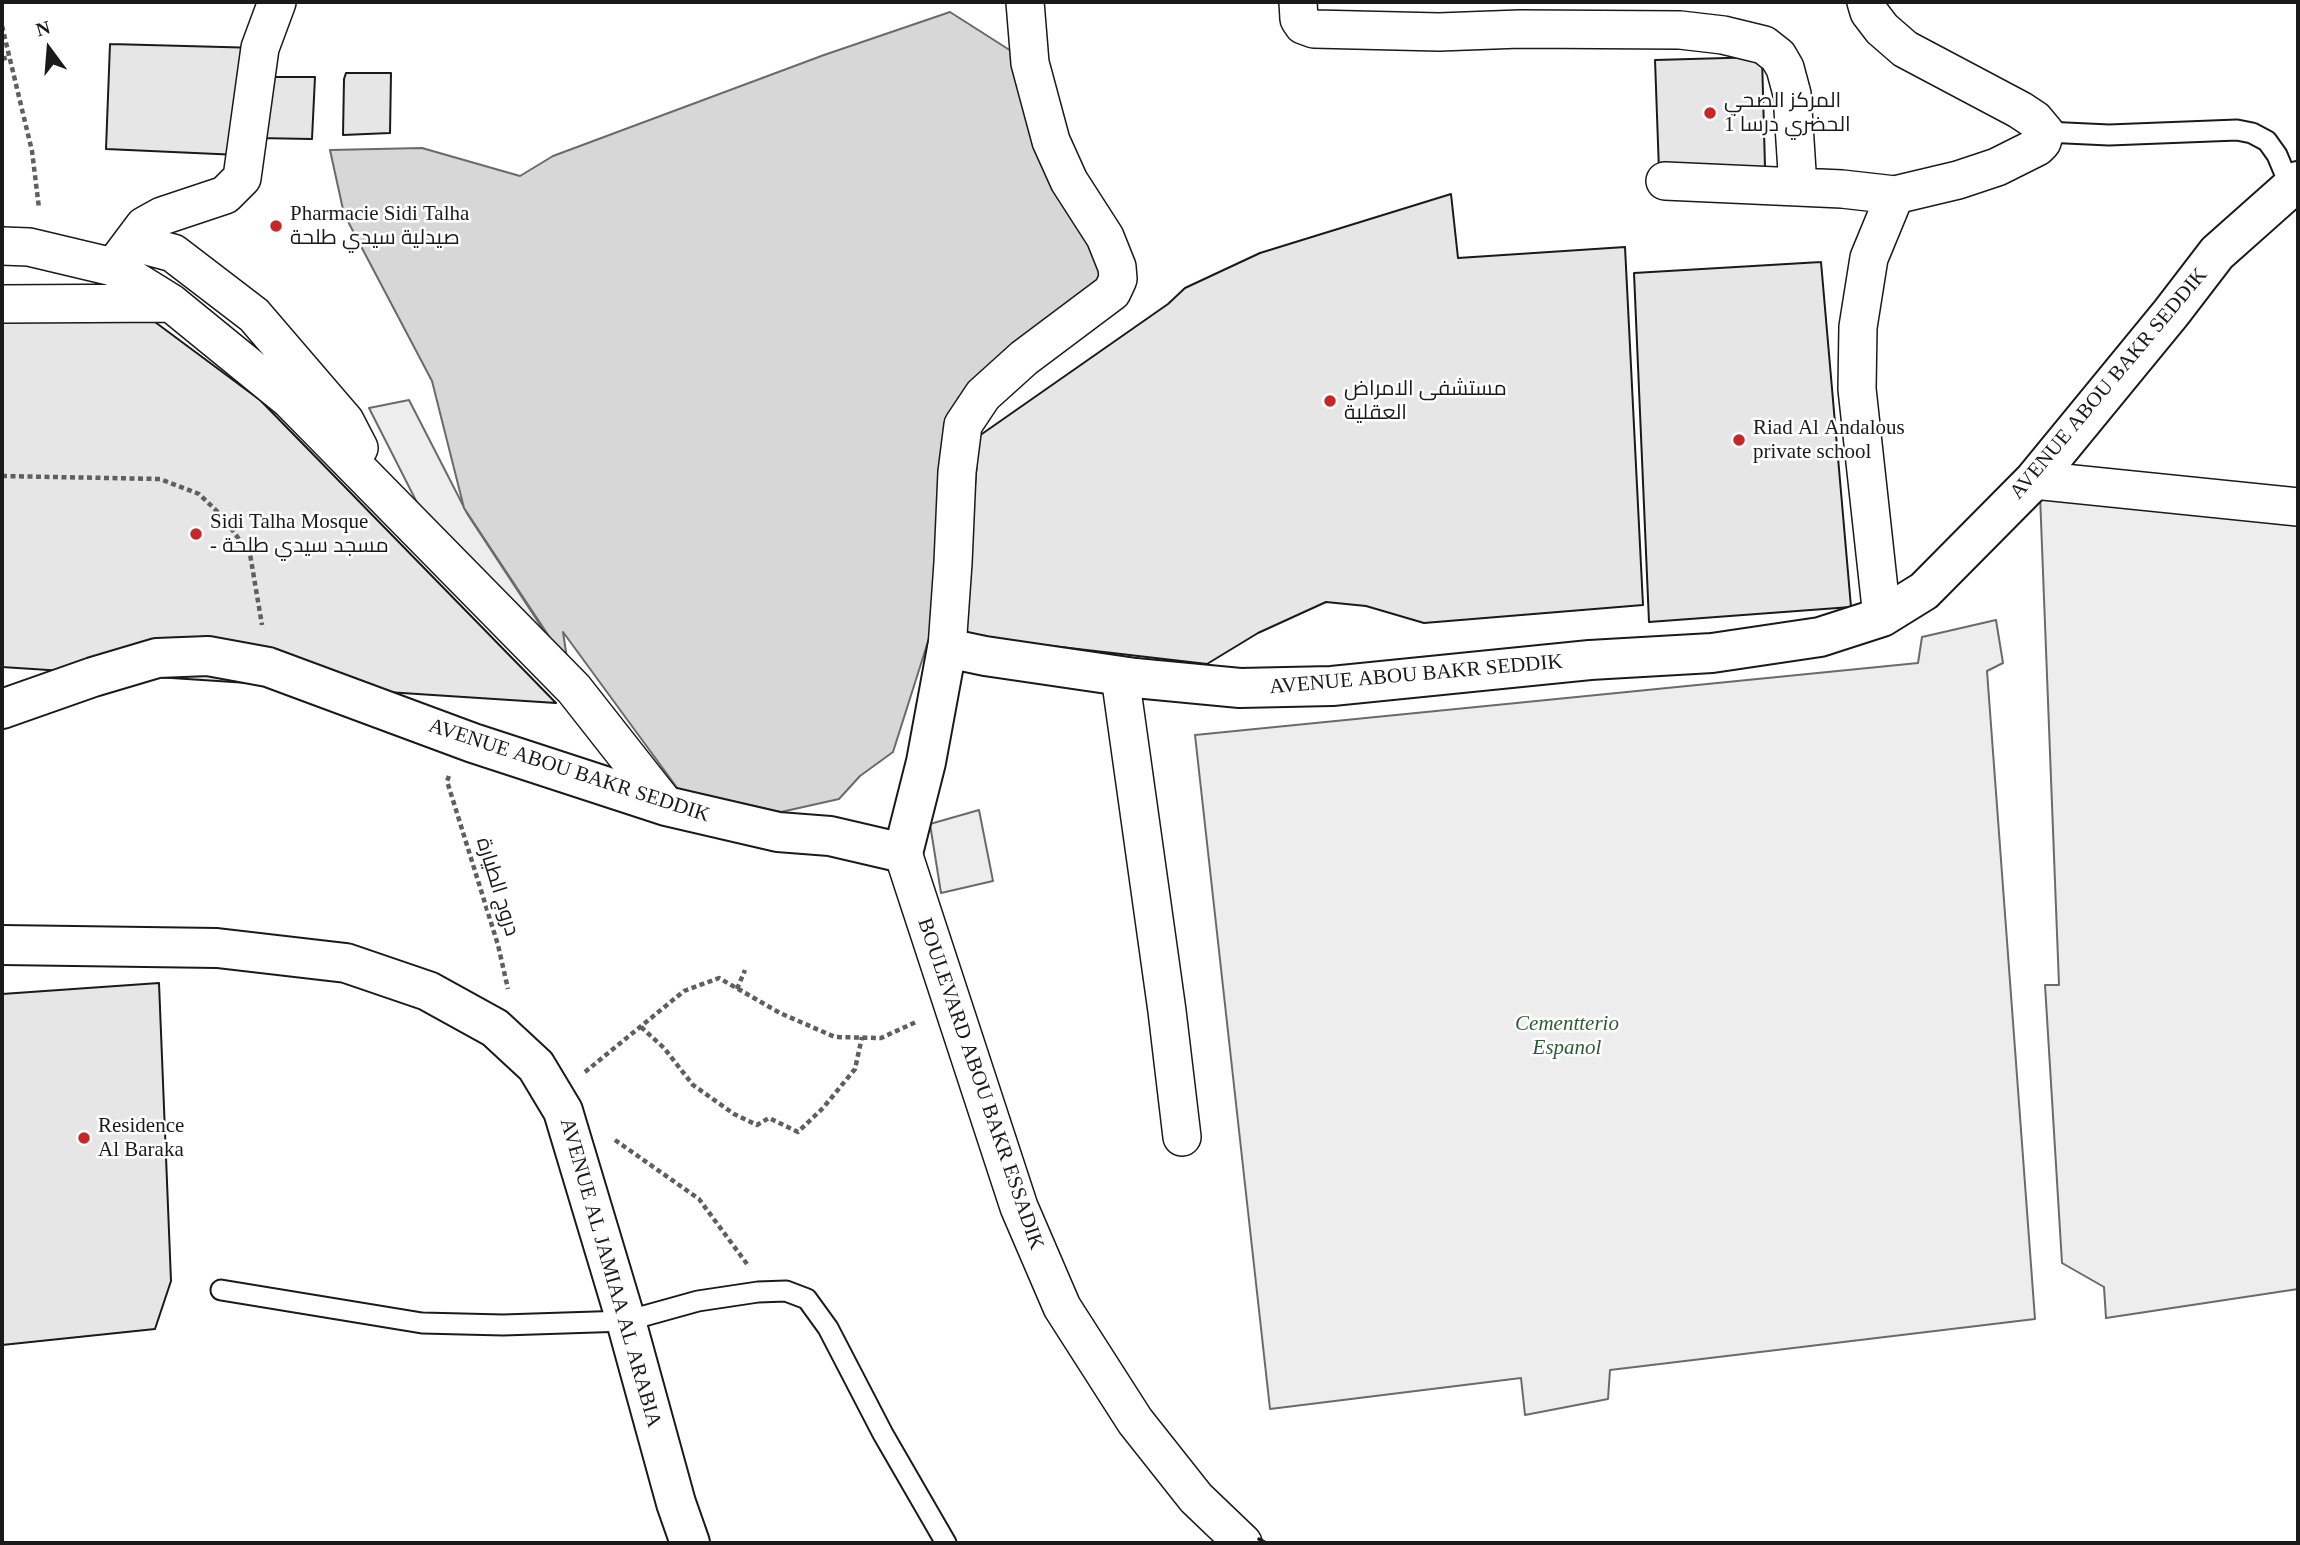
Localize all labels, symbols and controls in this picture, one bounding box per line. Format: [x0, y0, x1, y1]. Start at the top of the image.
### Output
north arrow [14, 14, 84, 84]
text: N [34, 16, 53, 40]
place label: المركز الصحي الحضري درسا 1 [1724, 88, 1851, 138]
marker: المركز الصحي الحضري درسا 1 [1702, 105, 1718, 121]
place label: Pharmacie Sidi Talha صيدلية سيدي طلحة [290, 201, 469, 251]
marker: Pharmacie Sidi Talha صيدلية سيدي طلحة [268, 218, 284, 234]
street label: AVENUE ABOU BAKR SEDDIK [2005, 263, 2213, 505]
place label: مستشفى الامراض العقلية [1344, 376, 1507, 426]
marker: مستشفى الامراض العقلية [1322, 393, 1338, 409]
place label: Riad Al Andalous private school [1753, 415, 1905, 465]
marker: Riad Al Andalous private school [1731, 432, 1747, 448]
place label: Sidi Talha Mosque - مسجد سيدي طلحة [210, 509, 389, 559]
marker: Sidi Talha Mosque - مسجد سيدي طلحة [188, 526, 204, 542]
street label: AVENUE ABOU BAKR SEDDIK [1268, 650, 1564, 700]
street label: AVENUE ABOU BAKR SEDDIK [425, 714, 713, 828]
street label: دروج الطيارة [470, 835, 524, 939]
street label: BOULEVARD ABOU BAKR ESSADIK [911, 915, 1049, 1253]
park label: Cementterio Espanol [1515, 1011, 1619, 1061]
place label: Residence Al Baraka [98, 1113, 184, 1163]
street label: AVENUE AL JAMIAA AL ARABIA [554, 1116, 666, 1430]
marker: Residence Al Baraka [76, 1130, 92, 1146]

